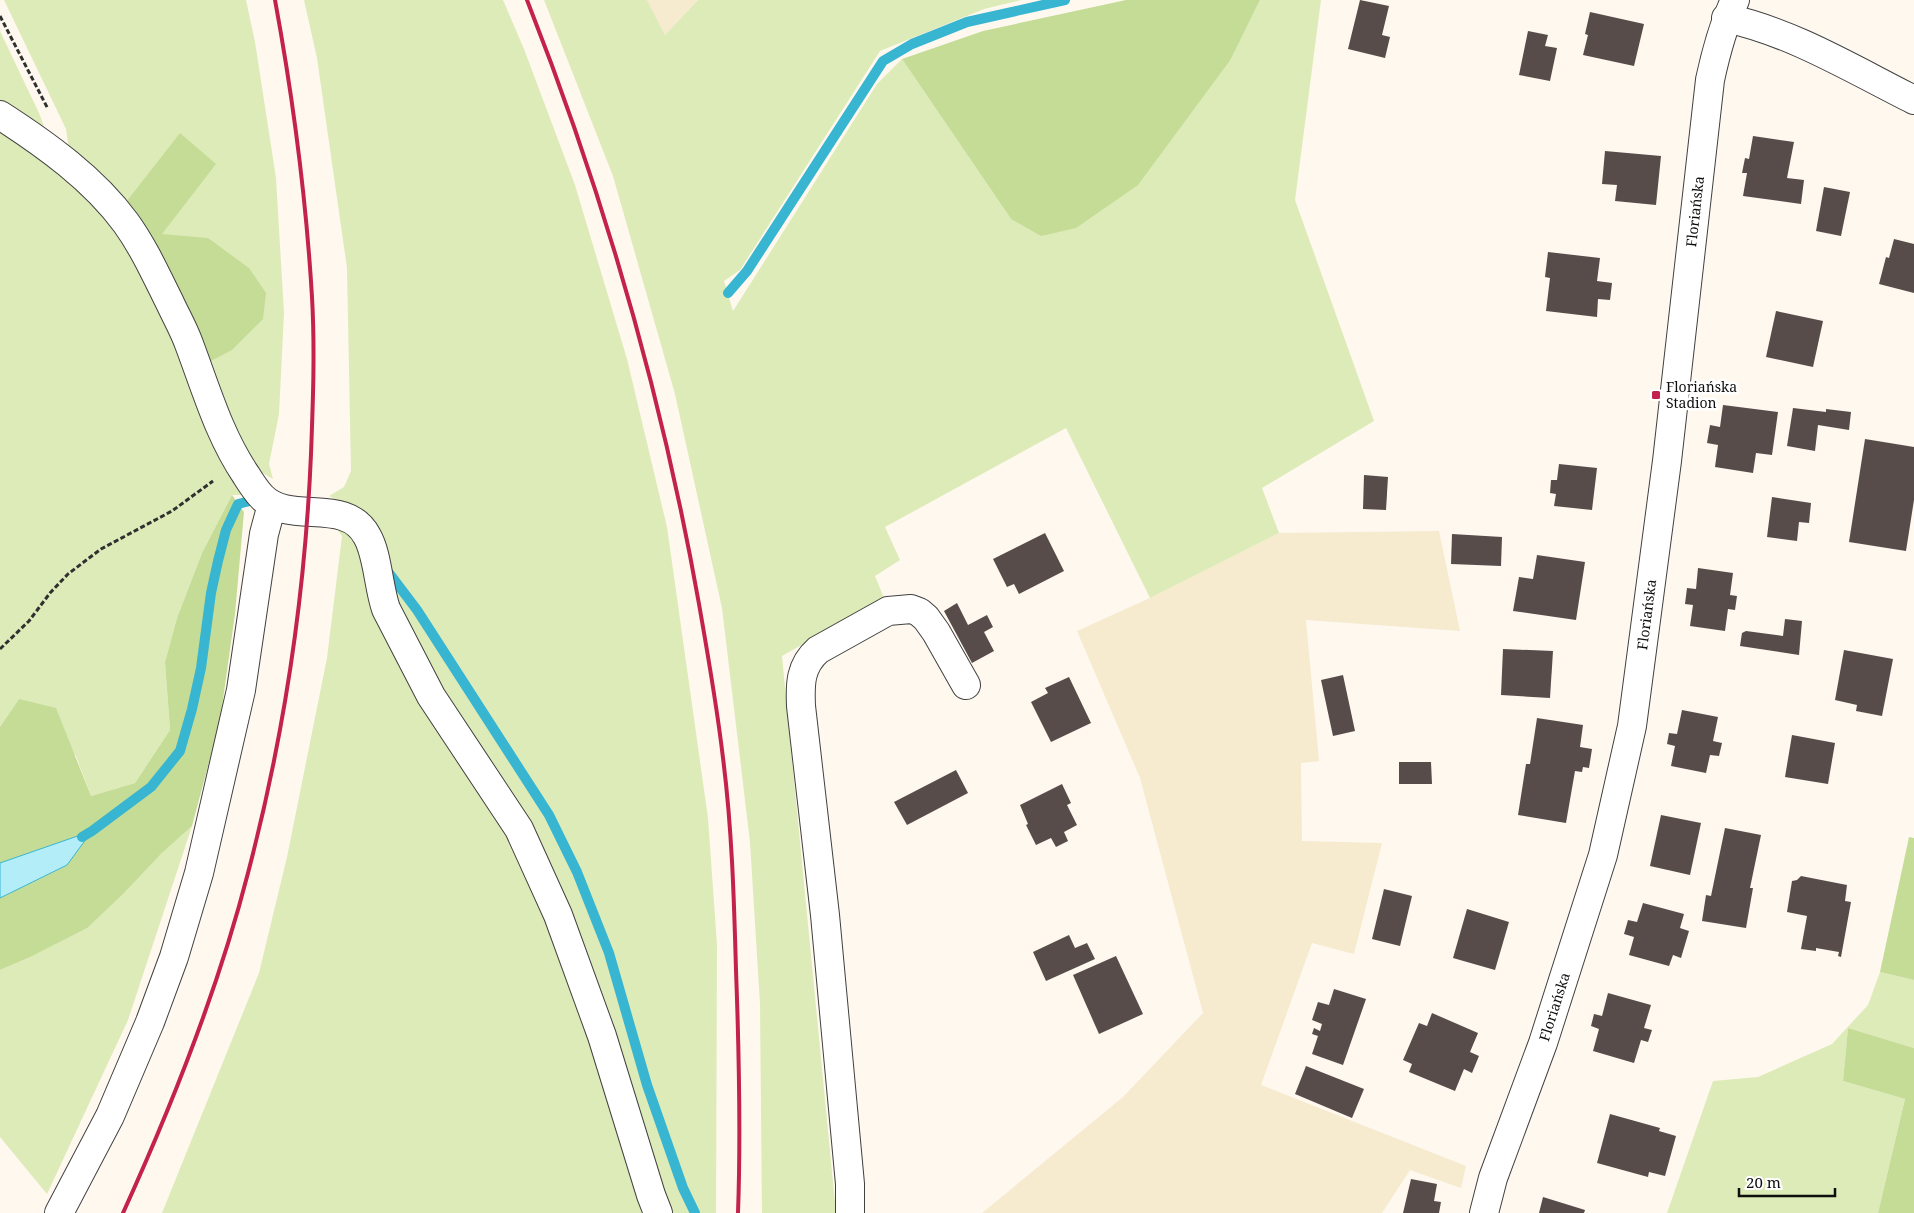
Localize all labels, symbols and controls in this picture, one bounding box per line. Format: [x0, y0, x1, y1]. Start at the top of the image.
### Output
street label: Floriańska [1681, 175, 1708, 248]
place label: Floriańska Stadion [1666, 377, 1737, 412]
marker: Floriańska Stadion [1650, 389, 1662, 401]
street label: Floriańska [1632, 578, 1660, 651]
street label: Floriańska [1534, 970, 1574, 1044]
scale bar [1739, 1166, 1835, 1198]
text: 20 m [1746, 1172, 1781, 1192]

